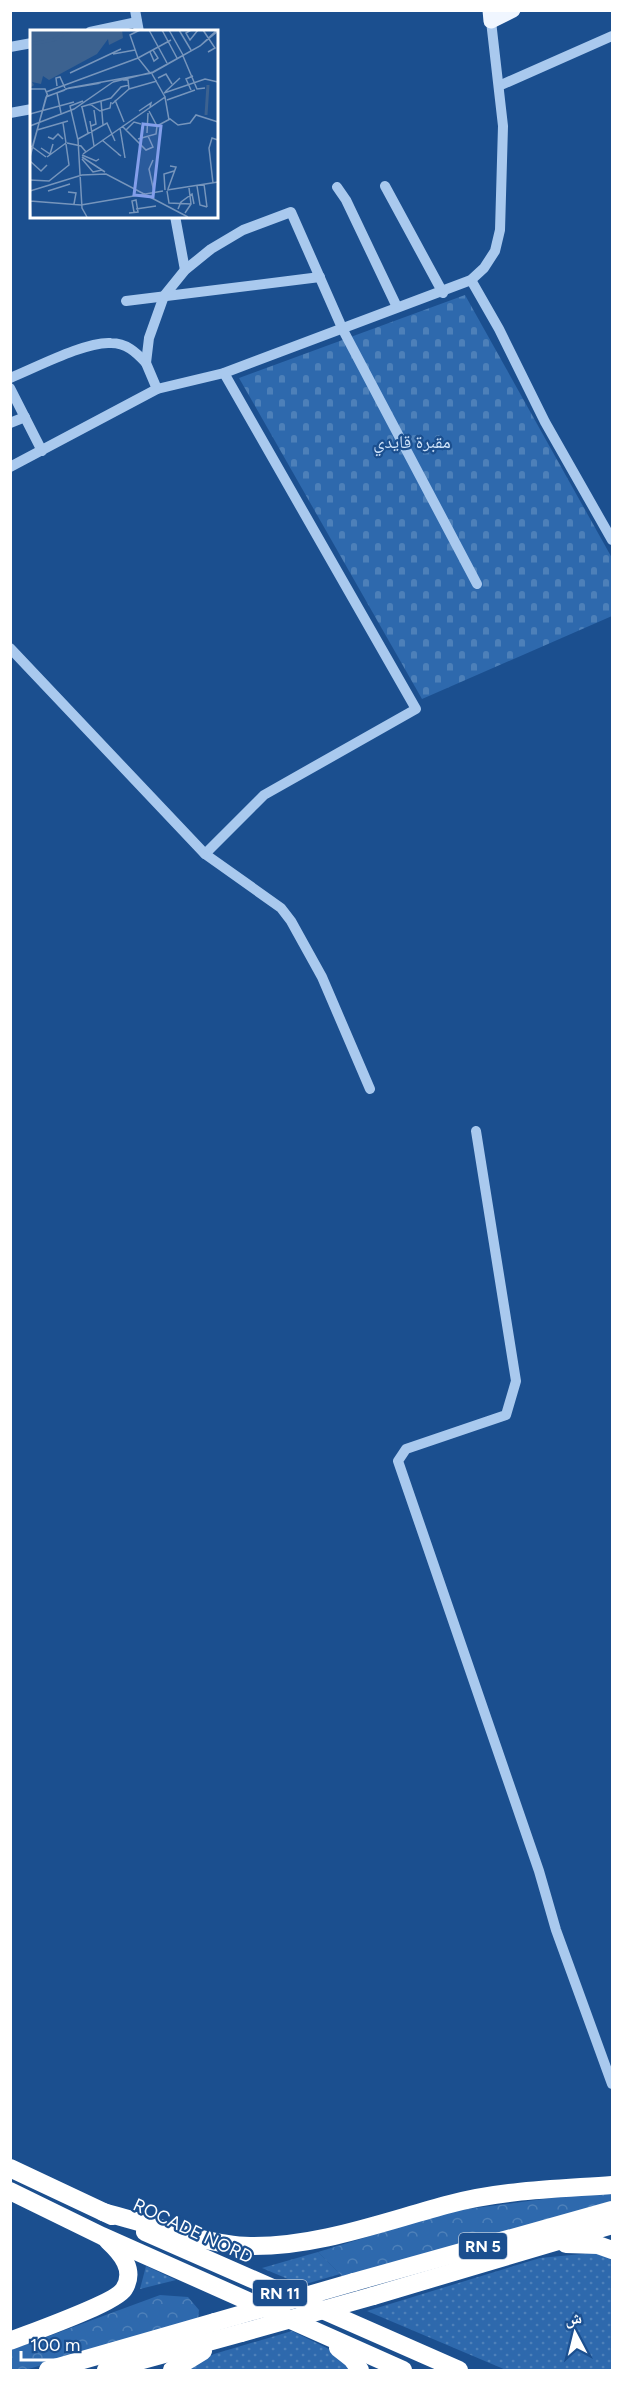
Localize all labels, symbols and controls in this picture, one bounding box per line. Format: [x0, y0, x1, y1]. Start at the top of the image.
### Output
inset map [30, 30, 218, 218]
park label: مقبرة قايدي [373, 431, 451, 457]
street label: ROCADE NORD [130, 2194, 256, 2268]
road number: RN 5 [459, 2233, 507, 2259]
road number: RN 11 [253, 2280, 307, 2306]
north arrow [545, 2303, 605, 2363]
text: ش [564, 2308, 583, 2329]
scale bar [21, 2324, 177, 2362]
text: 100 m [30, 2334, 80, 2356]

